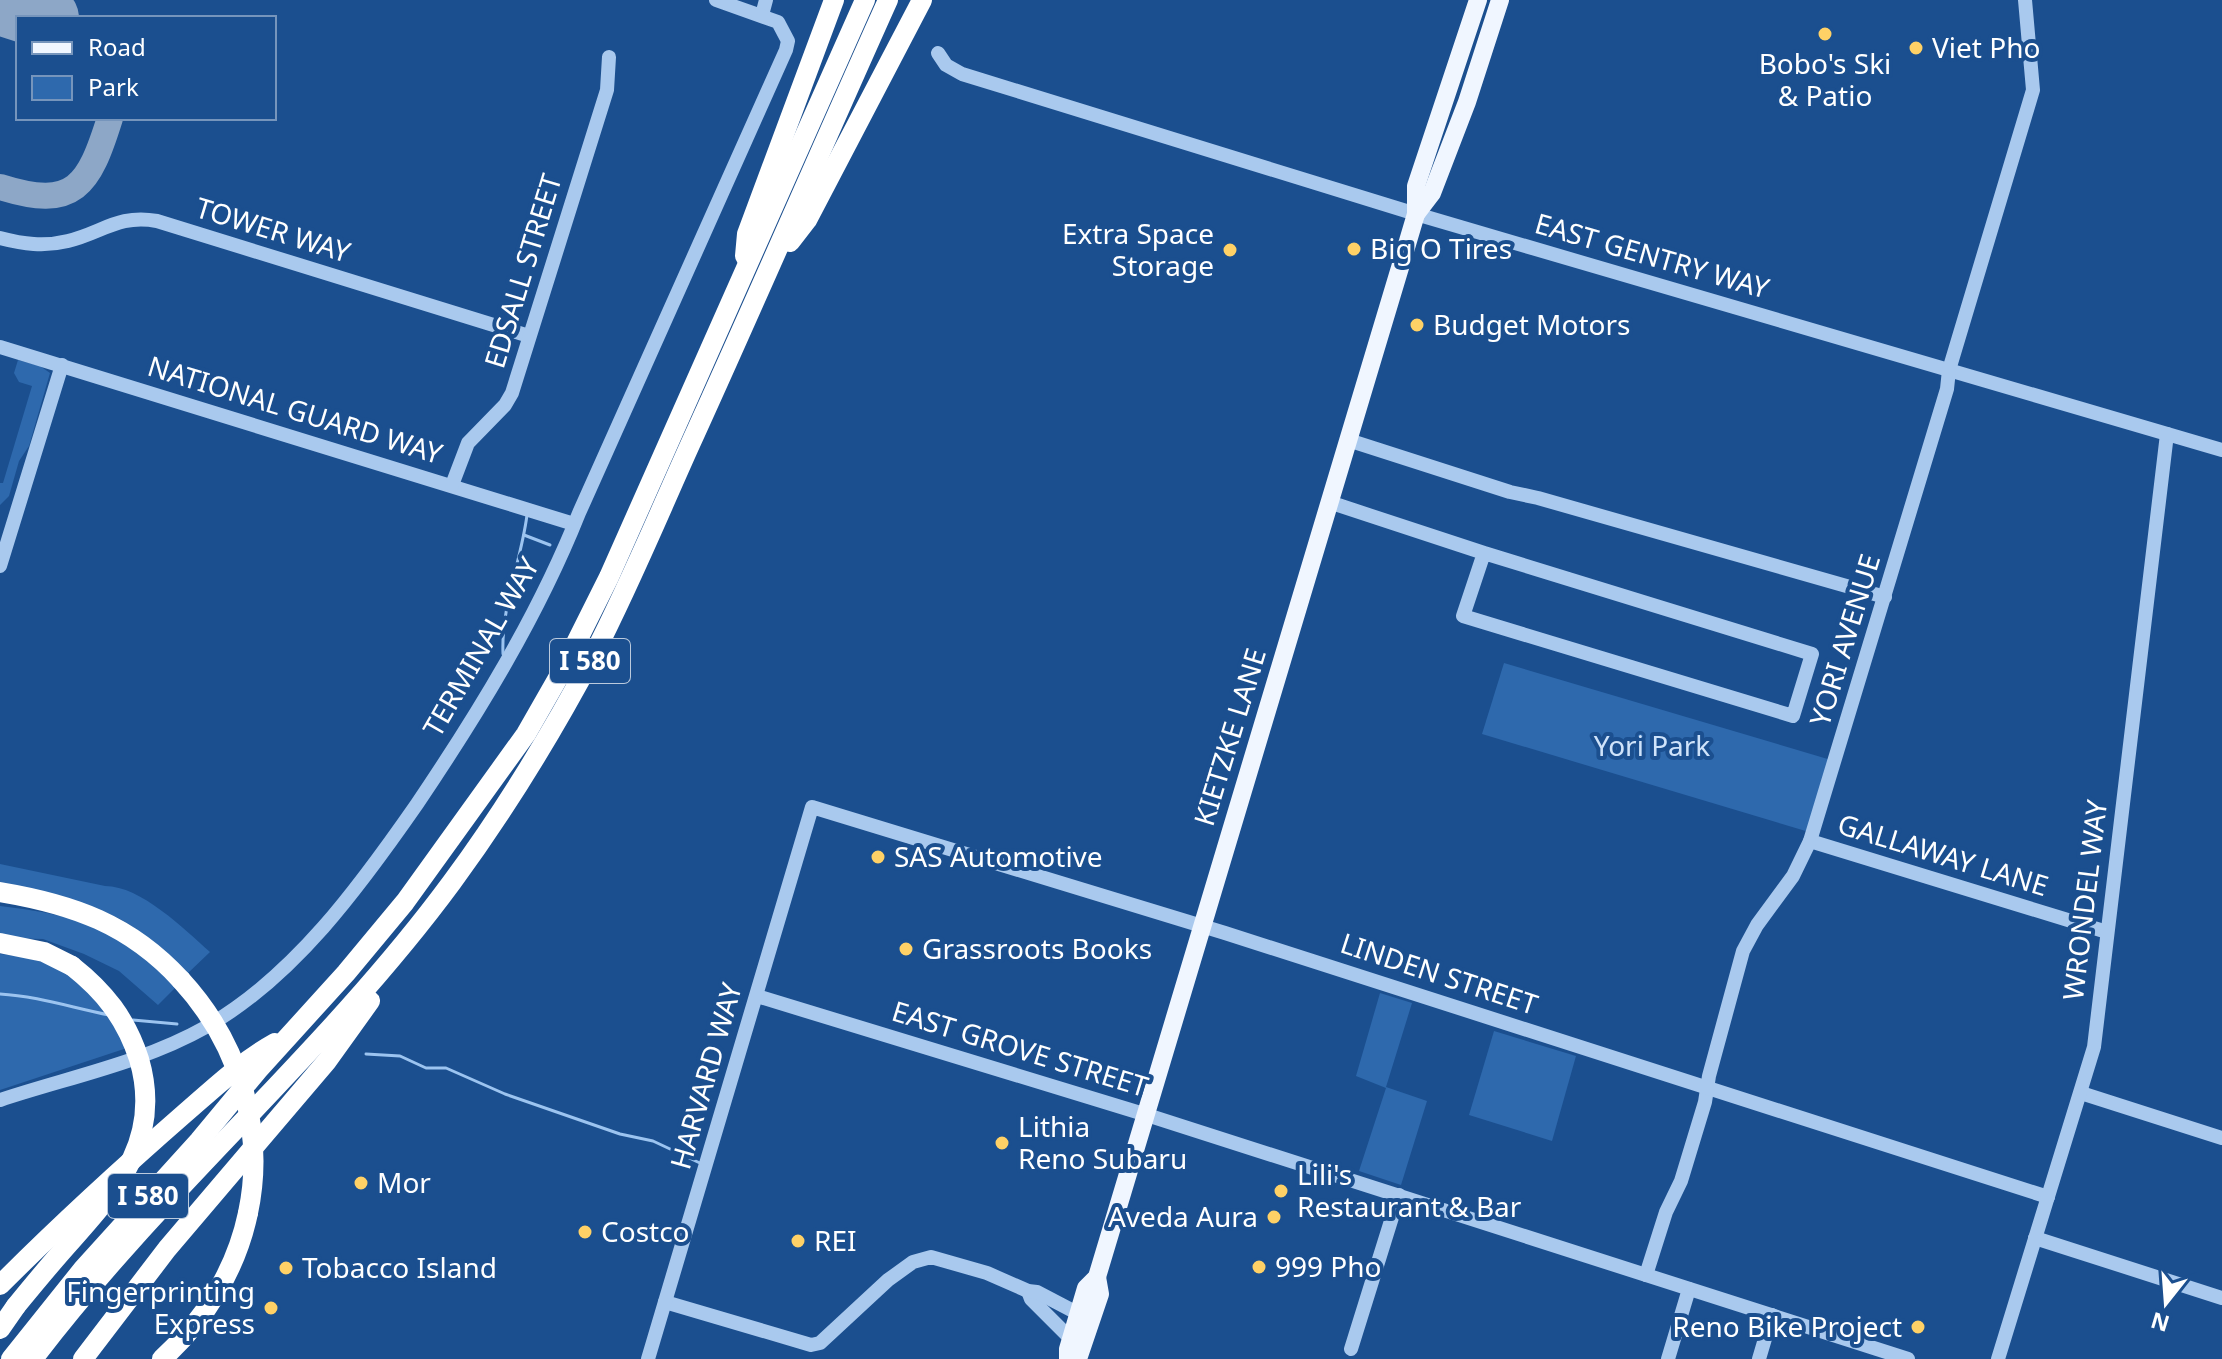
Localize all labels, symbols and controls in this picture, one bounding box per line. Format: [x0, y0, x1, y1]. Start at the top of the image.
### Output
legend [16, 16, 276, 120]
marker: Bobo's Ski & Patio [1816, 25, 1834, 43]
place label: Viet Pho [1932, 28, 2040, 66]
text: Road [88, 30, 146, 63]
marker: Viet Pho [1907, 39, 1925, 57]
place label: Bobo's Ski & Patio [1759, 44, 1891, 114]
text: Park [88, 70, 139, 103]
street label: EDSALL STREET [474, 169, 570, 372]
street label: TOWER WAY [191, 188, 355, 271]
street label: EAST GENTRY WAY [1531, 203, 1774, 307]
place label: Extra Space Storage [1062, 214, 1214, 284]
place label: Big O Tires [1370, 229, 1512, 267]
marker: Big O Tires [1345, 240, 1363, 258]
marker: Extra Space Storage [1221, 241, 1239, 259]
place label: Budget Motors [1433, 305, 1631, 343]
marker: Budget Motors [1408, 316, 1426, 334]
street label: NATIONAL GUARD WAY [143, 346, 447, 472]
street label: YORI AVENUE [1800, 549, 1888, 730]
street label: TERMINAL WAY [413, 550, 547, 743]
road number: I 580 [550, 639, 630, 683]
street label: KIETZKE LANE [1184, 643, 1274, 830]
park label: Yori Park [1594, 726, 1710, 764]
street label: WRONDEL WAY [2053, 797, 2115, 1002]
street label: GALLAWAY LANE [1833, 804, 2053, 904]
place label: SAS Automotive [894, 837, 1103, 875]
marker: SAS Automotive [869, 848, 887, 866]
street label: LINDEN STREET [1336, 923, 1543, 1023]
place label: Grassroots Books [922, 929, 1152, 967]
marker: Grassroots Books [897, 940, 915, 958]
street label: HARVARD WAY [660, 978, 750, 1173]
street label: EAST GROVE STREET [888, 991, 1153, 1105]
place label: Lithia Reno Subaru [1018, 1107, 1187, 1177]
marker: Lithia Reno Subaru [993, 1134, 1011, 1152]
place label: Lili's Restaurant & Bar [1297, 1155, 1522, 1225]
place label: Mor [377, 1163, 431, 1201]
road number: I 580 [108, 1174, 188, 1218]
marker: Mor [352, 1174, 370, 1192]
marker: Lili's Restaurant & Bar [1272, 1182, 1290, 1200]
place label: Aveda Aura [1108, 1197, 1258, 1235]
marker: Aveda Aura [1265, 1208, 1283, 1226]
place label: Costco [601, 1212, 690, 1250]
place label: REI [814, 1221, 856, 1259]
marker: Costco [576, 1223, 594, 1241]
marker: REI [789, 1232, 807, 1250]
place label: 999 Pho [1275, 1247, 1382, 1285]
place label: Tobacco Island [302, 1248, 497, 1286]
marker: 999 Pho [1250, 1258, 1268, 1276]
marker: Tobacco Island [277, 1259, 295, 1277]
north arrow [2126, 1263, 2206, 1343]
place label: Fingerprinting Express [66, 1272, 255, 1342]
marker: Fingerprinting Express [262, 1299, 280, 1317]
text: N [2147, 1306, 2173, 1340]
place label: Reno Bike Project [1672, 1307, 1902, 1345]
marker: Reno Bike Project [1909, 1318, 1927, 1336]

